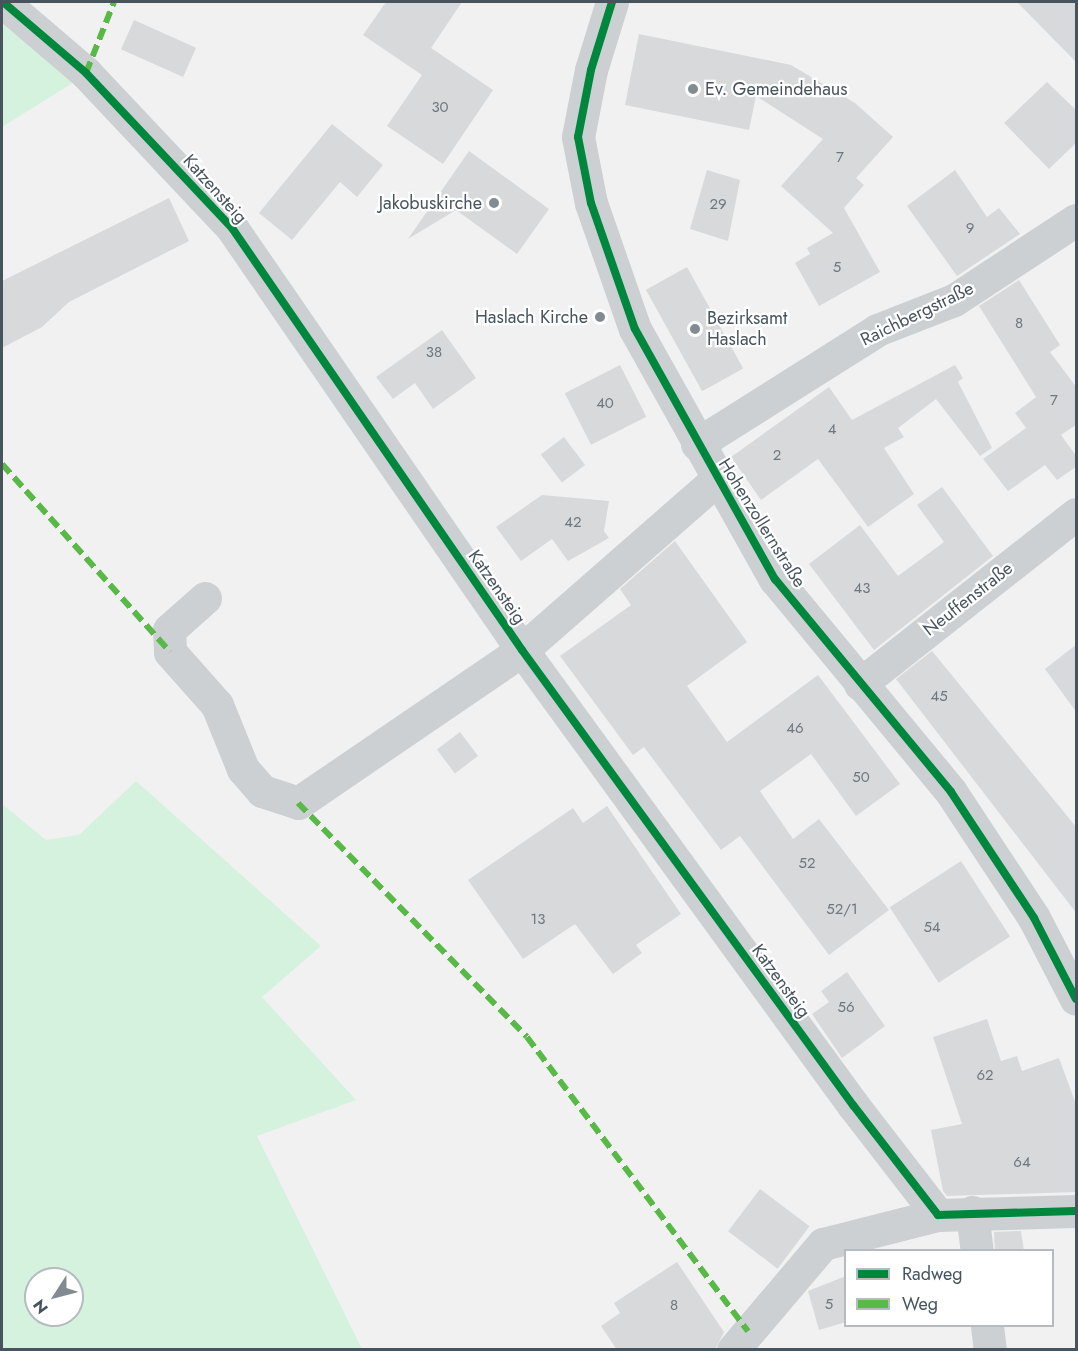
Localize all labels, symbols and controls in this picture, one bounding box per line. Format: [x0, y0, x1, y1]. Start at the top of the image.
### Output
place label: Ev. Gemeindehaus [705, 78, 848, 100]
marker: Ev. Gemeindehaus [686, 82, 700, 96]
house number: 30 [431, 99, 449, 117]
house number: 7 [836, 149, 844, 167]
street label: Katzensteig [178, 150, 252, 228]
place label: Jakobuskirche [379, 192, 482, 214]
marker: Jakobuskirche [487, 196, 501, 210]
house number: 29 [709, 196, 727, 214]
house number: 9 [966, 220, 974, 238]
house number: 5 [833, 259, 841, 277]
street label: Raichbergstraße [857, 277, 977, 351]
place label: Haslach Kirche [475, 306, 588, 328]
place label: Bezirksamt Haslach [707, 308, 787, 350]
marker: Haslach Kirche [593, 310, 607, 324]
house number: 8 [1015, 315, 1023, 333]
marker: Bezirksamt Haslach [688, 322, 702, 336]
house number: 38 [426, 344, 442, 362]
house number: 7 [1050, 392, 1058, 410]
house number: 40 [596, 395, 614, 413]
house number: 4 [828, 421, 836, 439]
house number: 2 [773, 447, 781, 465]
street label: Hohenzollernstraße [714, 455, 810, 591]
house number: 42 [564, 514, 582, 532]
street label: Katzensteig [464, 546, 530, 628]
street label: Neuffenstraße [919, 557, 1017, 641]
house number: 43 [854, 580, 870, 598]
house number: 45 [930, 688, 948, 706]
house number: 46 [786, 720, 804, 738]
house number: 50 [852, 769, 870, 787]
house number: 52 [799, 855, 815, 873]
house number: 52/1 [826, 901, 858, 919]
house number: 13 [531, 911, 545, 929]
house number: 54 [923, 919, 941, 937]
street label: Katzensteig [747, 940, 815, 1022]
house number: 56 [837, 999, 855, 1017]
house number: 62 [976, 1067, 994, 1085]
house number: 64 [1013, 1154, 1031, 1172]
legend [844, 1249, 1054, 1327]
text: Radweg [902, 1261, 963, 1287]
north arrow [24, 1267, 84, 1327]
text: Weg [902, 1291, 938, 1317]
text: N [28, 1295, 54, 1319]
house number: 5 [825, 1296, 833, 1314]
house number: 8 [670, 1297, 678, 1315]

